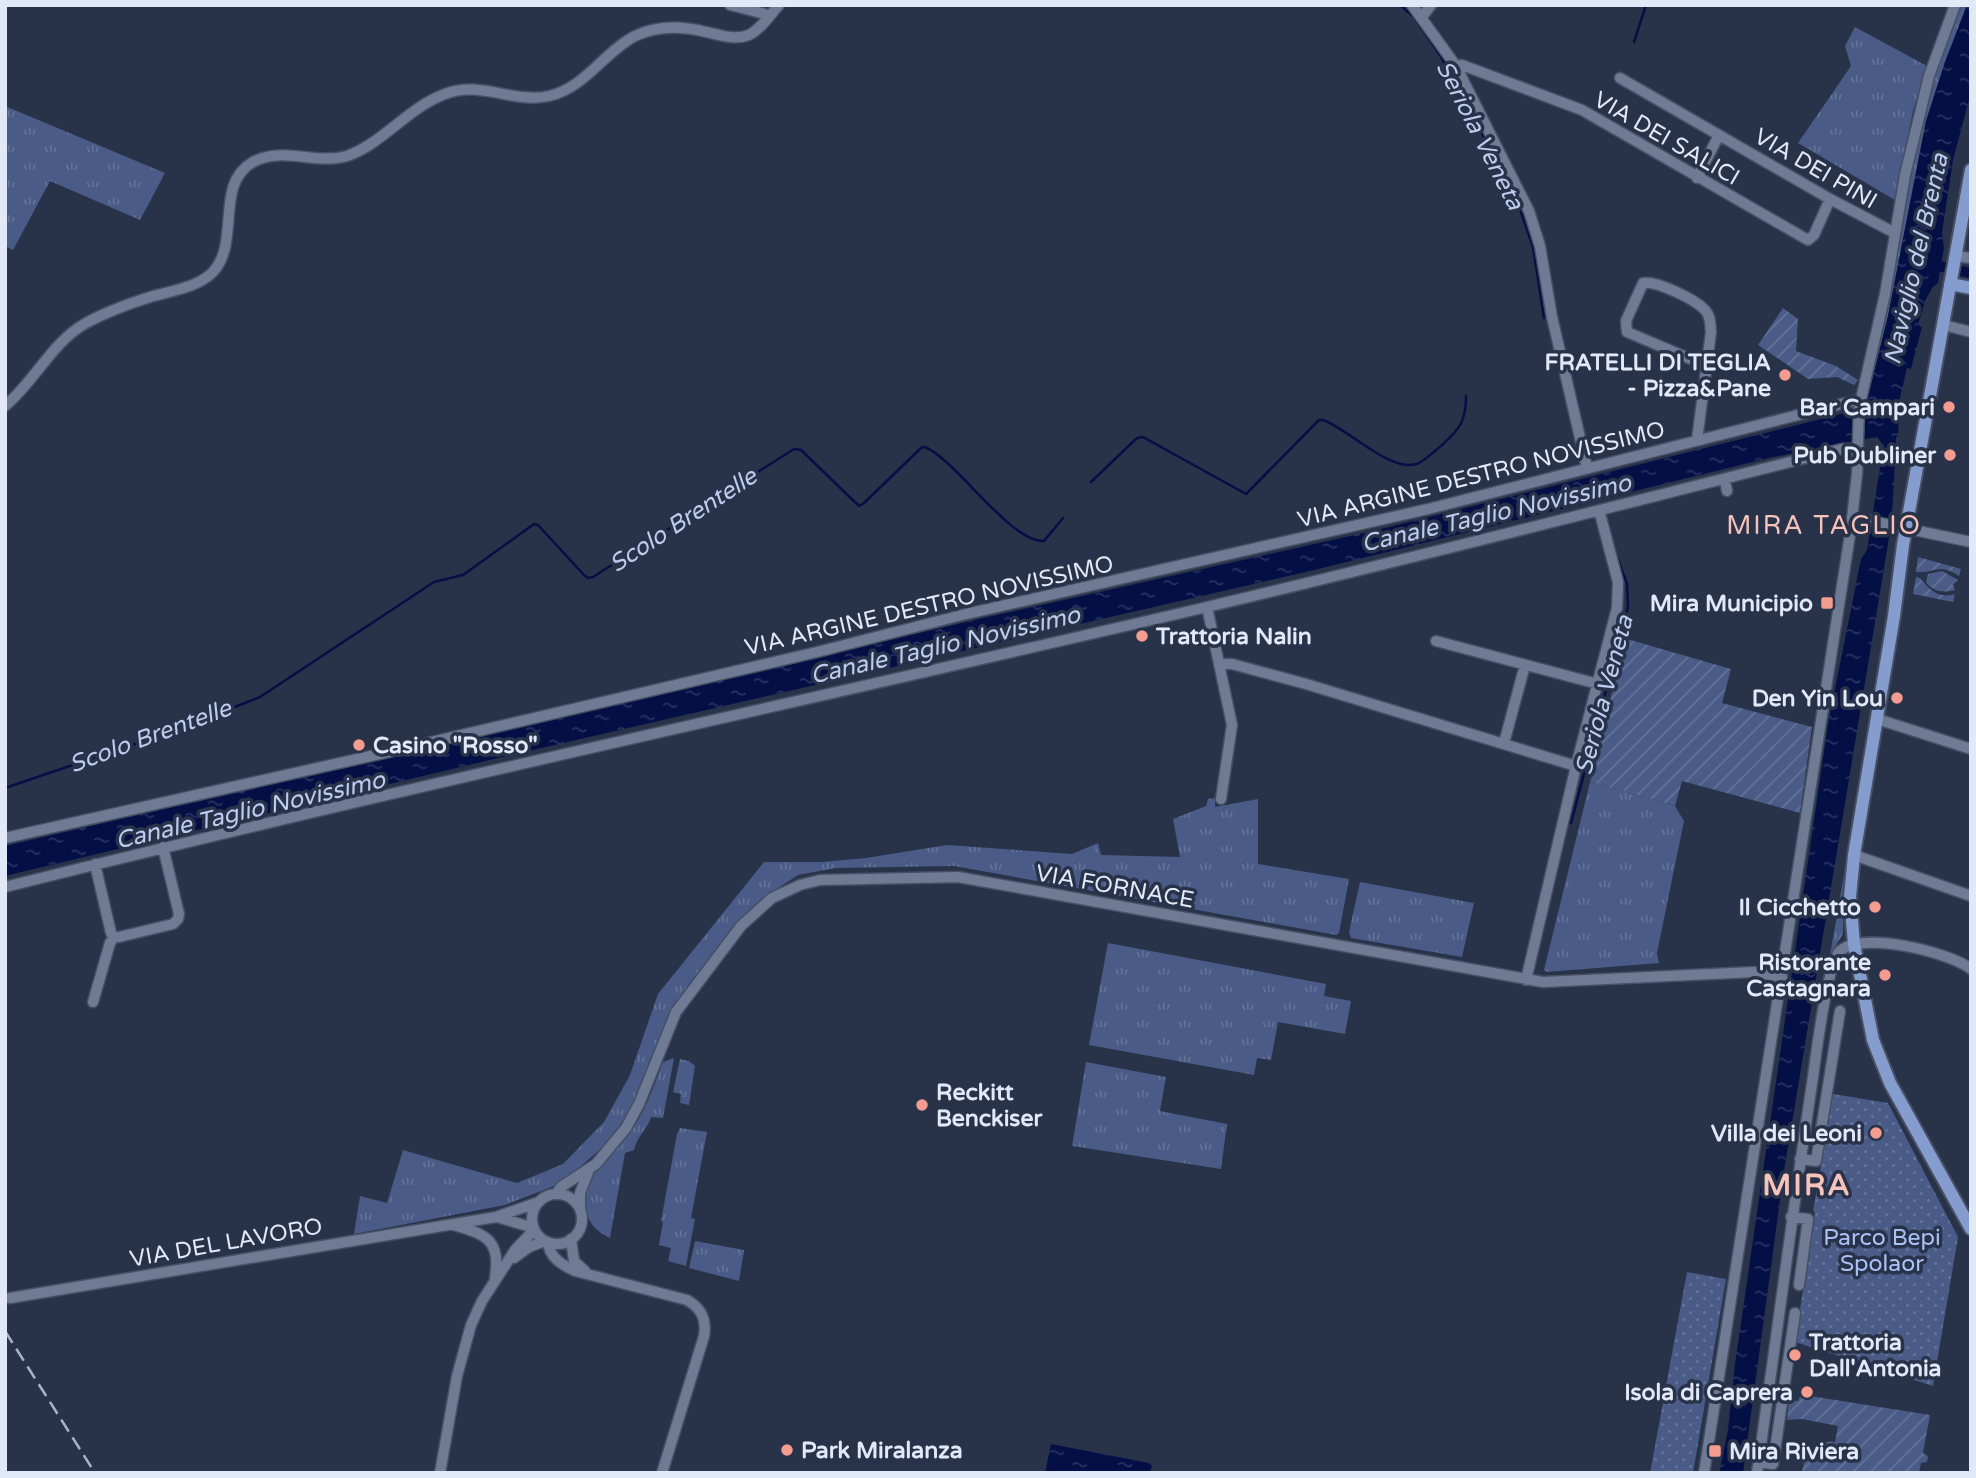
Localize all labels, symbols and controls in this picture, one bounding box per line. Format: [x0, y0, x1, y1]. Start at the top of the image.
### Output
water label: Seriola Veneta [1429, 56, 1530, 215]
street label: VIA DEI SALICI [1589, 86, 1744, 192]
street label: VIA DEI PINI [1749, 122, 1882, 215]
water label: Naviglio del Brenta [1878, 150, 1955, 368]
place label: FRATELLI DI TEGLIA - Pizza&Pane [1544, 349, 1771, 403]
marker: FRATELLI DI TEGLIA - Pizza&Pane [1777, 367, 1793, 383]
place label: Bar Campari [1799, 394, 1935, 422]
marker: Bar Campari [1941, 399, 1957, 415]
street label: VIA ARGINE DESTRO NOVISSIMO [1295, 416, 1668, 534]
place label: Pub Dubliner [1793, 442, 1937, 470]
marker: Pub Dubliner [1942, 447, 1958, 463]
water label: Scolo Brentelle [604, 461, 764, 579]
water label: Canale Taglio Novissimo [1358, 468, 1635, 559]
district label: MIRA TAGLIO [1726, 510, 1922, 541]
street label: VIA ARGINE DESTRO NOVISSIMO [742, 550, 1116, 662]
place label: Mira Municipio [1650, 590, 1813, 618]
marker: Mira Municipio [1819, 595, 1835, 611]
water label: Canale Taglio Novissimo [807, 600, 1084, 691]
water label: Seriola Veneta [1569, 612, 1640, 778]
place label: Trattoria Nalin [1155, 623, 1312, 651]
marker: Trattoria Nalin [1134, 628, 1150, 644]
place label: Den Yin Lou [1752, 685, 1883, 713]
marker: Den Yin Lou [1889, 690, 1905, 706]
water label: Scolo Brentelle [65, 693, 236, 779]
place label: Casino "Rosso" [373, 732, 538, 760]
marker: Casino "Rosso" [351, 737, 367, 753]
water label: Canale Taglio Novissimo [112, 765, 389, 856]
street label: VIA FORNACE [1034, 859, 1196, 915]
place label: Il Cicchetto [1738, 894, 1861, 922]
marker: Il Cicchetto [1867, 899, 1883, 915]
place label: Ristorante Castagnara [1746, 949, 1871, 1003]
marker: Ristorante Castagnara [1877, 967, 1893, 983]
place label: Reckitt Benckiser [936, 1079, 1043, 1133]
marker: Reckitt Benckiser [914, 1097, 930, 1113]
place label: Villa dei Leoni [1711, 1120, 1862, 1148]
marker: Villa dei Leoni [1868, 1125, 1884, 1141]
district label: MIRA [1762, 1167, 1852, 1204]
street label: VIA DEL LAVORO [128, 1212, 325, 1274]
park label: Parco Bepi Spolaor [1823, 1224, 1941, 1278]
place label: Trattoria Dall'Antonia [1808, 1329, 1942, 1383]
marker: Trattoria Dall'Antonia [1787, 1347, 1803, 1363]
place label: Isola di Caprera [1624, 1379, 1793, 1407]
marker: Isola di Caprera [1799, 1384, 1815, 1400]
place label: Park Miralanza [801, 1437, 963, 1465]
place label: Mira Riviera [1729, 1438, 1859, 1466]
marker: Park Miralanza [779, 1442, 795, 1458]
marker: Mira Riviera [1707, 1443, 1723, 1459]

